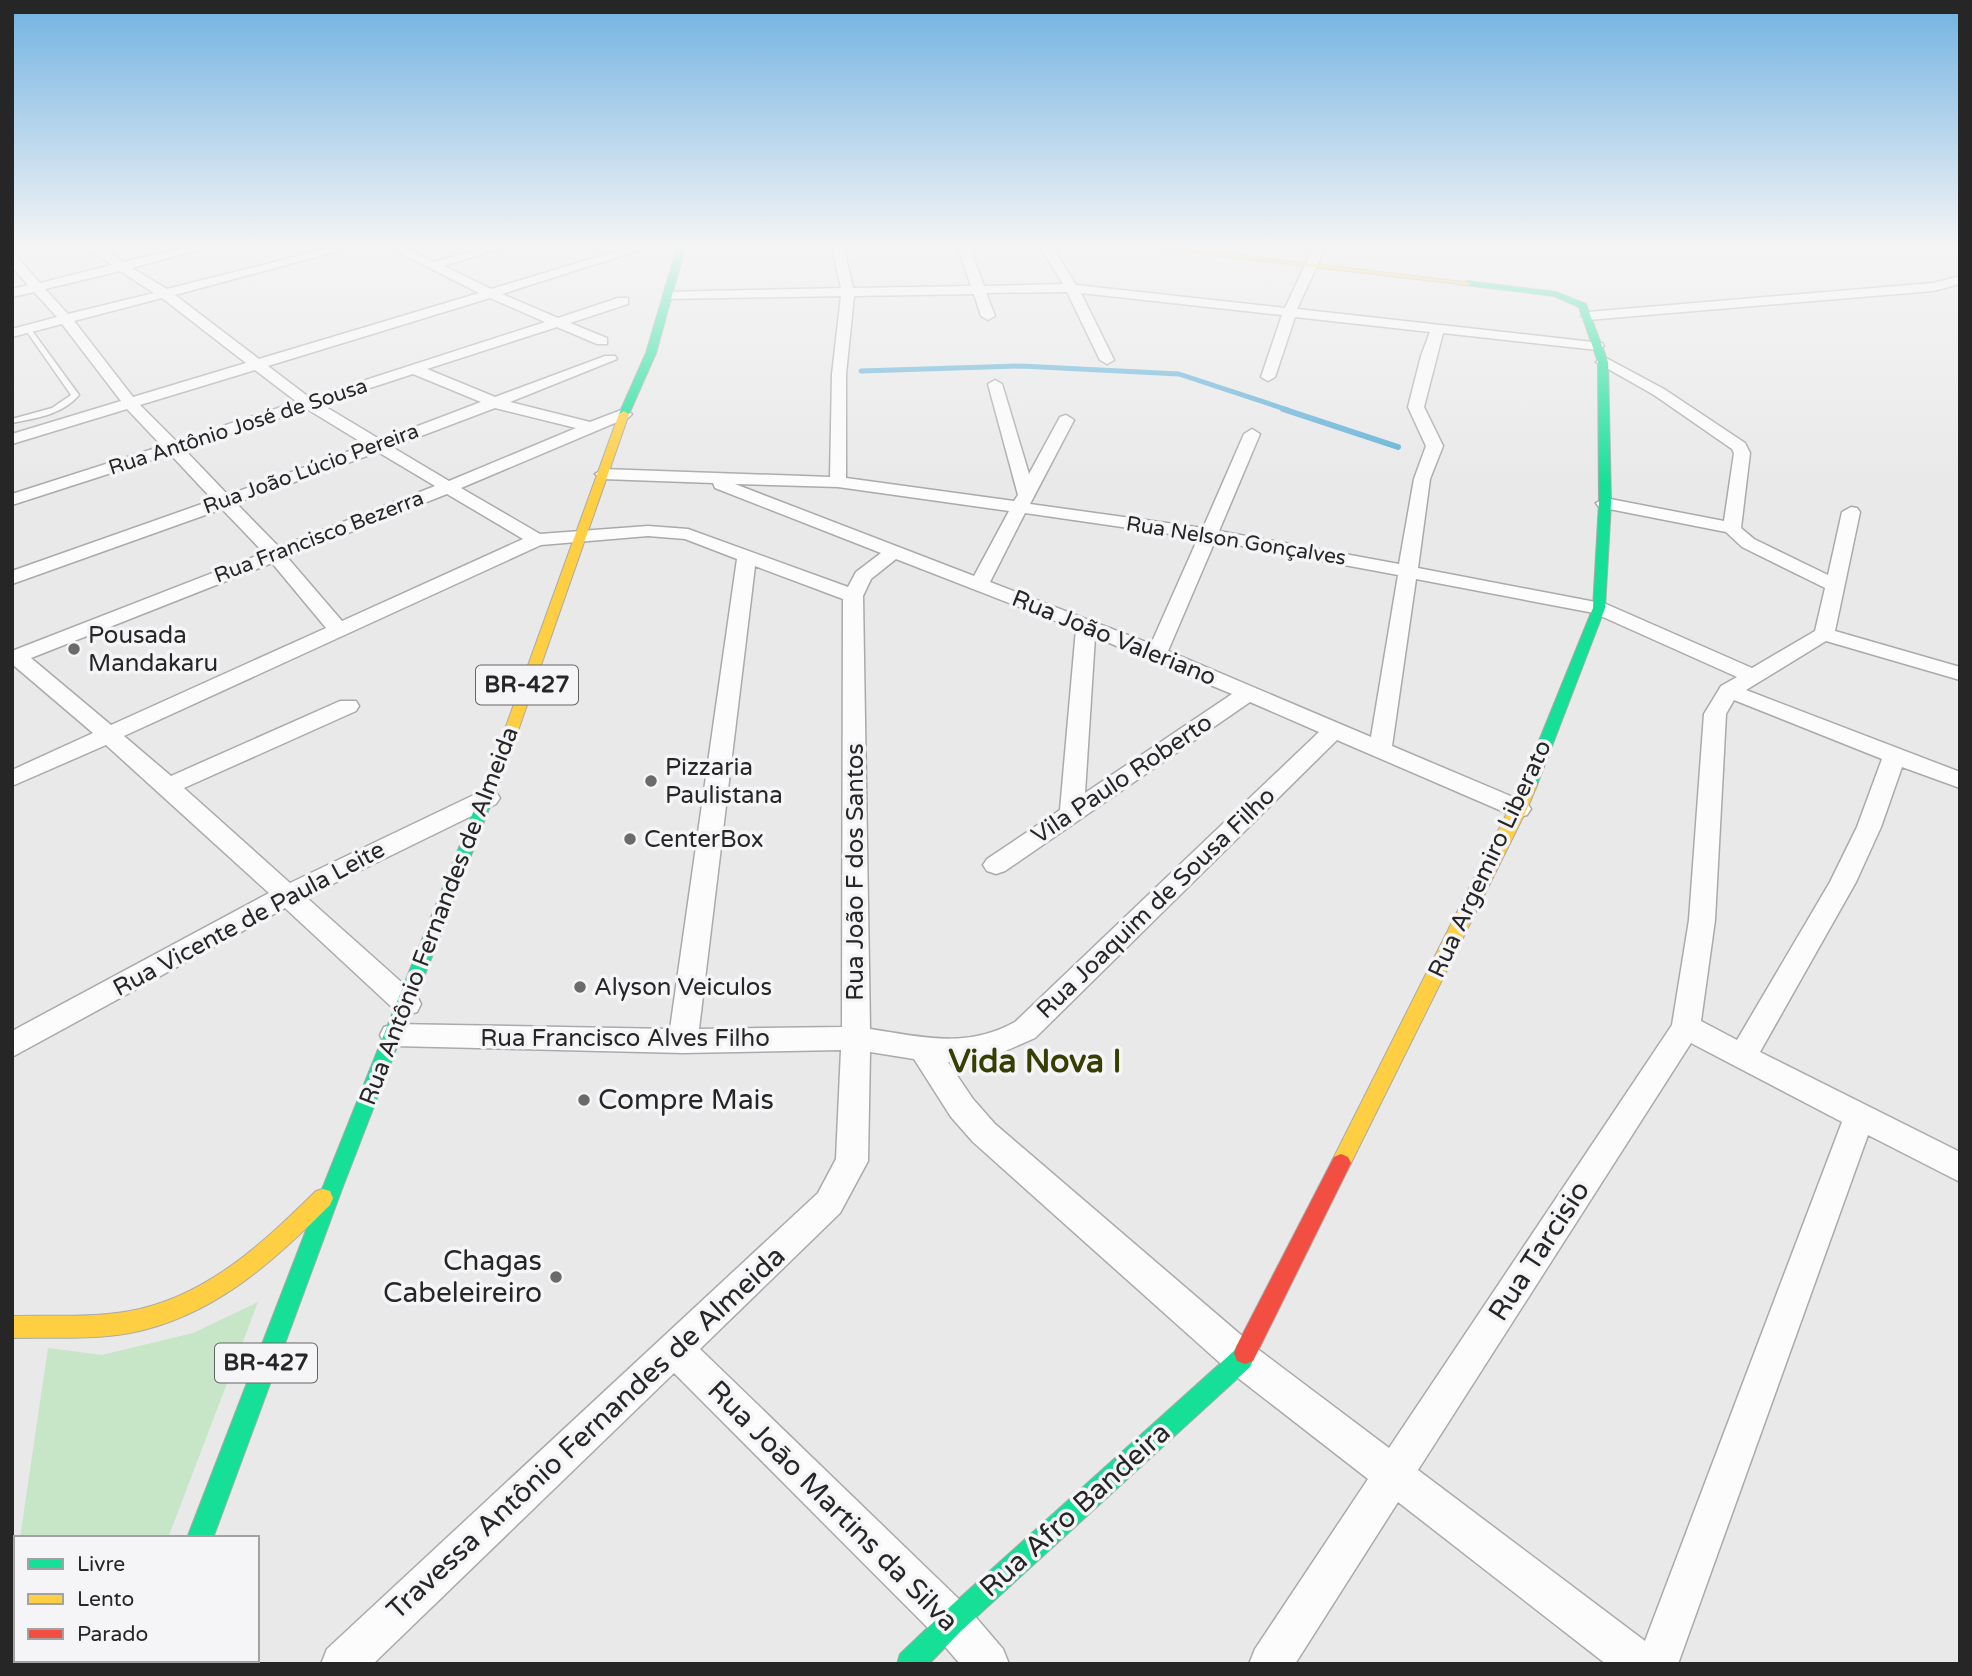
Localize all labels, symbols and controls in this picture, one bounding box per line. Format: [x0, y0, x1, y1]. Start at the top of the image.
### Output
street label: Rua Antônio José de Sousa [105, 373, 371, 481]
street label: Rua João Lúcio Pereira [200, 418, 422, 520]
street label: Rua Francisco Bezerra [211, 486, 427, 588]
street label: Rua Nelson Gonçalves [1124, 511, 1348, 571]
street label: Rua João Valeriano [1008, 584, 1220, 692]
place label: Pousada Mandakaru [88, 621, 218, 678]
marker: Pousada Mandakaru [66, 641, 82, 657]
road number: BR-427 [476, 666, 578, 705]
street label: Vila Paulo Roberto [1026, 708, 1218, 850]
street label: Rua Antônio Fernandes de Almeida [353, 723, 525, 1109]
street label: Rua Argemiro Liberato [1422, 736, 1558, 982]
street label: Rua João F dos Santos [841, 743, 870, 1001]
place label: Pizzaria Paulistana [665, 753, 783, 810]
marker: Pizzaria Paulistana [643, 773, 659, 789]
street label: Rua Joaquim de Sousa Filho [1031, 781, 1281, 1025]
place label: CenterBox [644, 825, 764, 854]
marker: CenterBox [622, 831, 638, 847]
street label: Rua Vicente de Paula Leite [108, 835, 390, 1003]
place label: Alyson Veiculos [594, 973, 772, 1002]
marker: Alyson Veiculos [572, 979, 588, 995]
street label: Rua Francisco Alves Filho [480, 1024, 770, 1053]
district label: Vida Nova I [948, 1043, 1122, 1081]
place label: Compre Mais [598, 1083, 774, 1117]
marker: Compre Mais [576, 1092, 592, 1108]
street label: Rua Tarcisio [1481, 1175, 1597, 1327]
street label: Travessa Antônio Fernandes de Almeida [380, 1239, 792, 1627]
place label: Chagas Cabeleireiro [383, 1244, 542, 1310]
marker: Chagas Cabeleireiro [548, 1269, 564, 1285]
road number: BR-427 [215, 1344, 317, 1382]
street label: Rua Joāo Martins da Silva [700, 1373, 966, 1639]
street label: Rua Afro Bandeira [973, 1415, 1177, 1605]
legend [14, 1536, 259, 1662]
text: Livre [77, 1552, 125, 1577]
text: Lento [77, 1587, 134, 1612]
text: Parado [77, 1622, 148, 1647]

